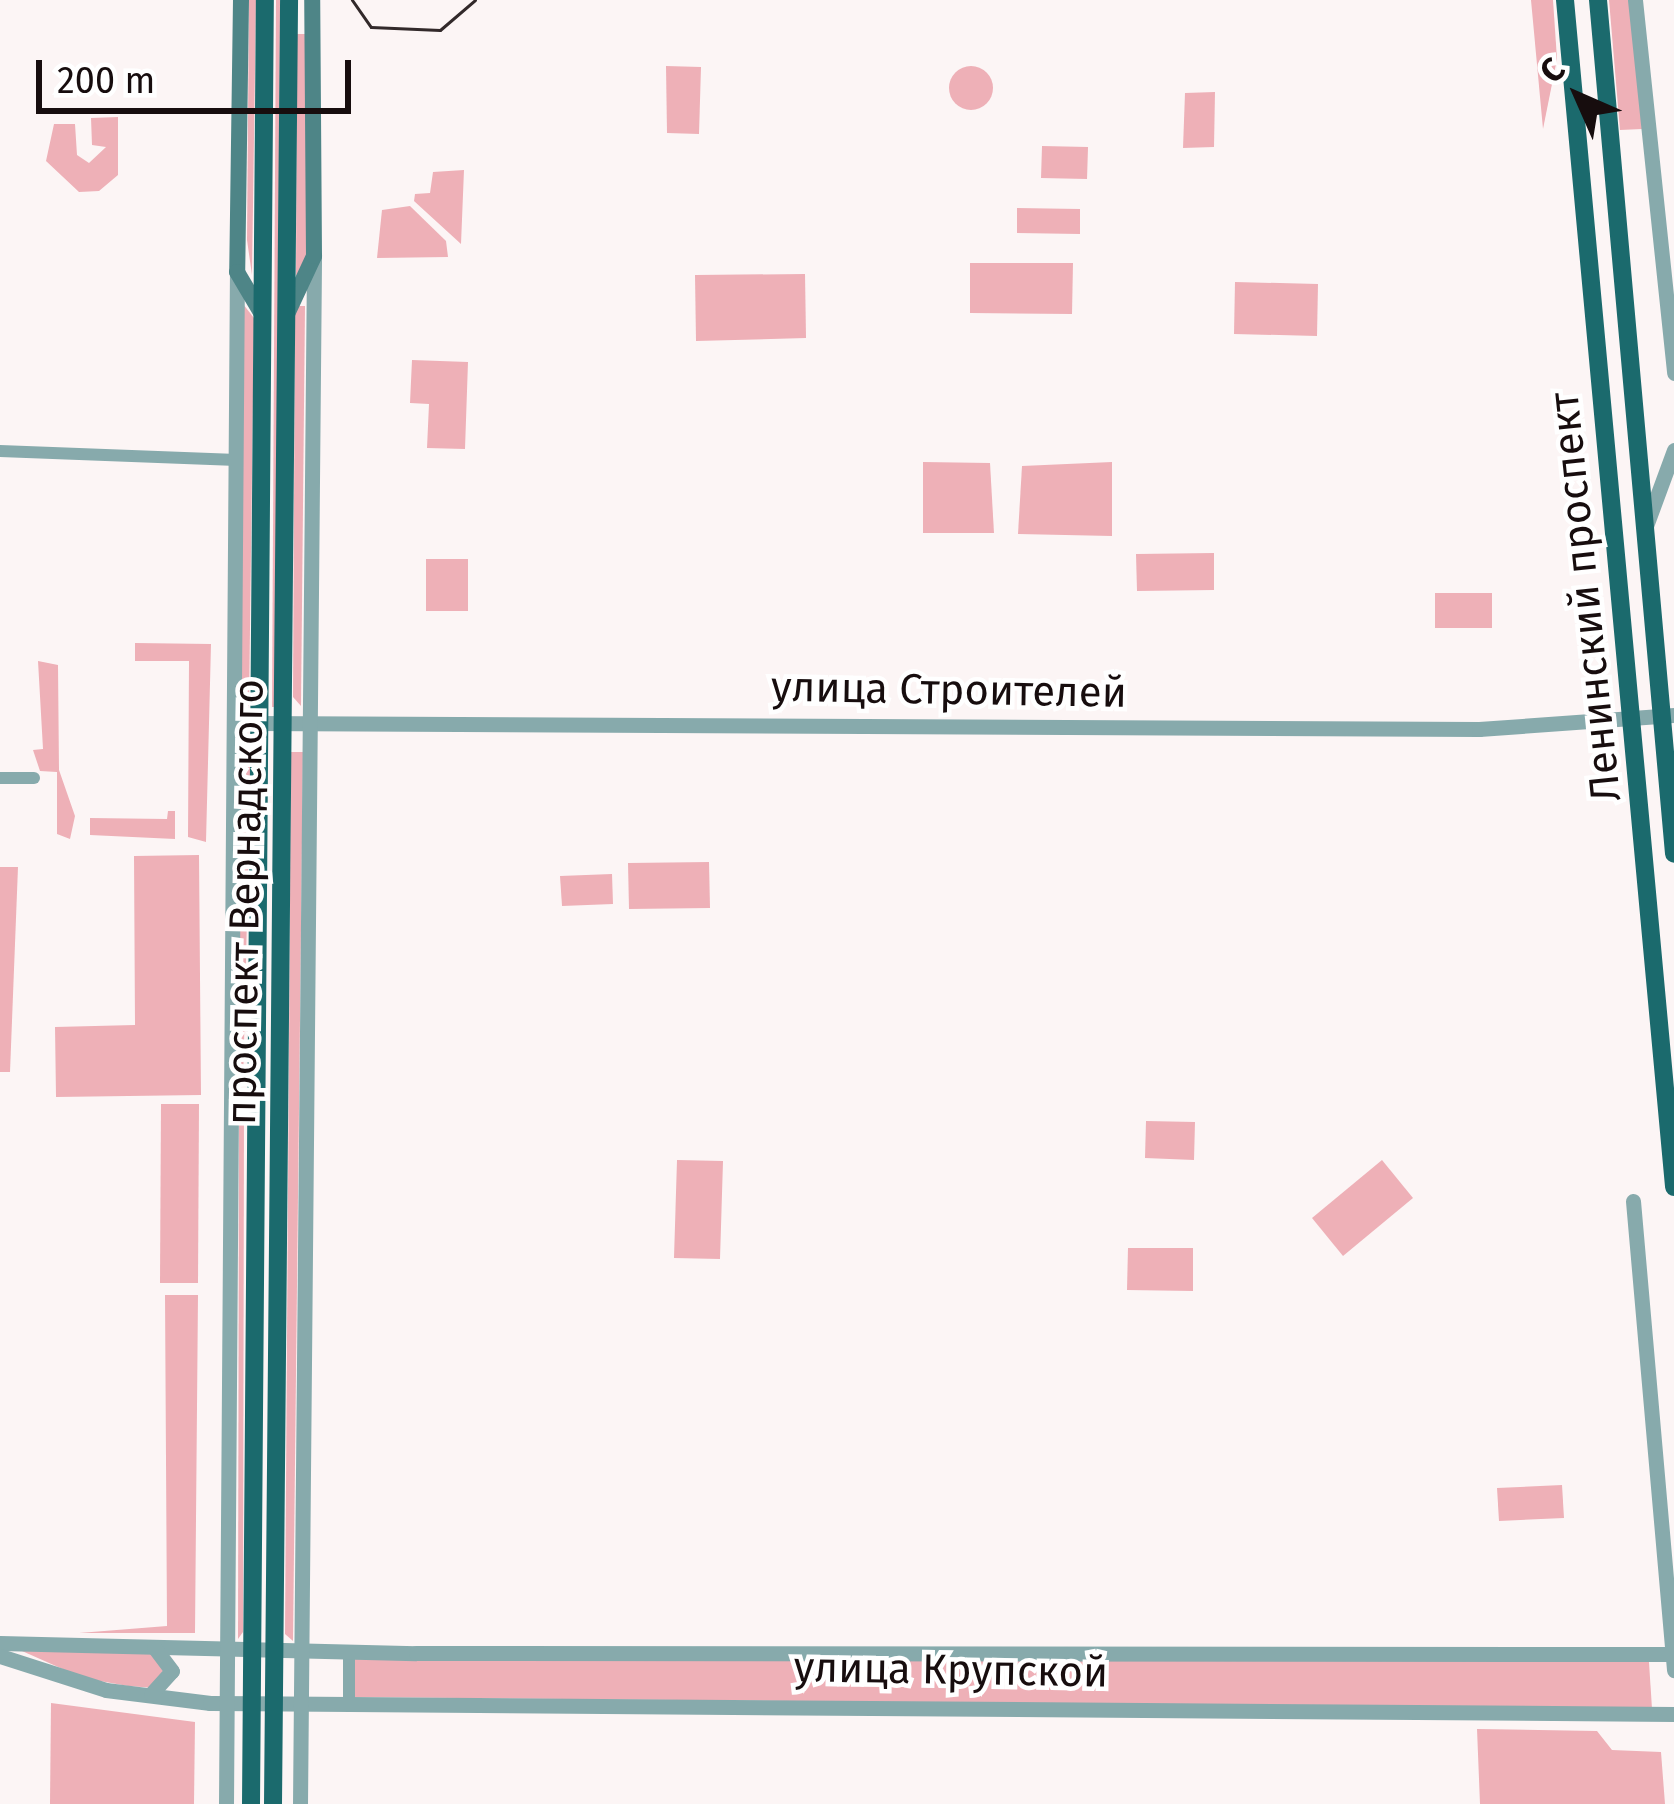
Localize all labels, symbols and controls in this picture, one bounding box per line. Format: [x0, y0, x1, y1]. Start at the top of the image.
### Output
scale bar [42, 36, 357, 110]
north arrow [1518, 36, 1638, 156]
text: С [1532, 50, 1573, 91]
text: 200 m [57, 59, 155, 103]
street label: Ленинский проспект [1538, 390, 1632, 804]
street label: улица Строителей [771, 662, 1127, 718]
street label: проспект Вернадского [216, 679, 274, 1125]
street label: улица Крупской [793, 1642, 1109, 1698]

